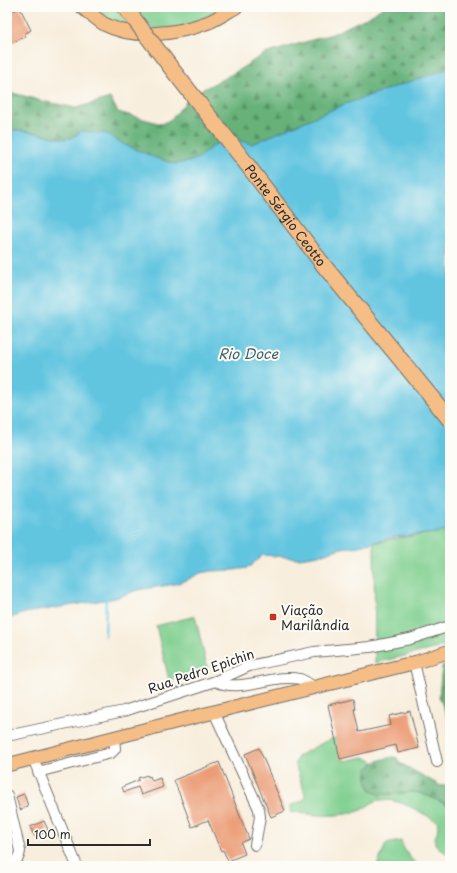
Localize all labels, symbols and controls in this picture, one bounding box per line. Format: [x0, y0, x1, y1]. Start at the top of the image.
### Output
street label: Ponte Sérgio Ceotto [241, 160, 331, 270]
water label: Rio Doce [218, 343, 279, 364]
place label: Viação Marilândia [281, 600, 350, 634]
marker: Viação Marilândia [268, 612, 278, 622]
street label: Rua Pedro Epichin [145, 643, 256, 698]
scale bar [28, 821, 150, 847]
text: 100 m [34, 825, 71, 843]

